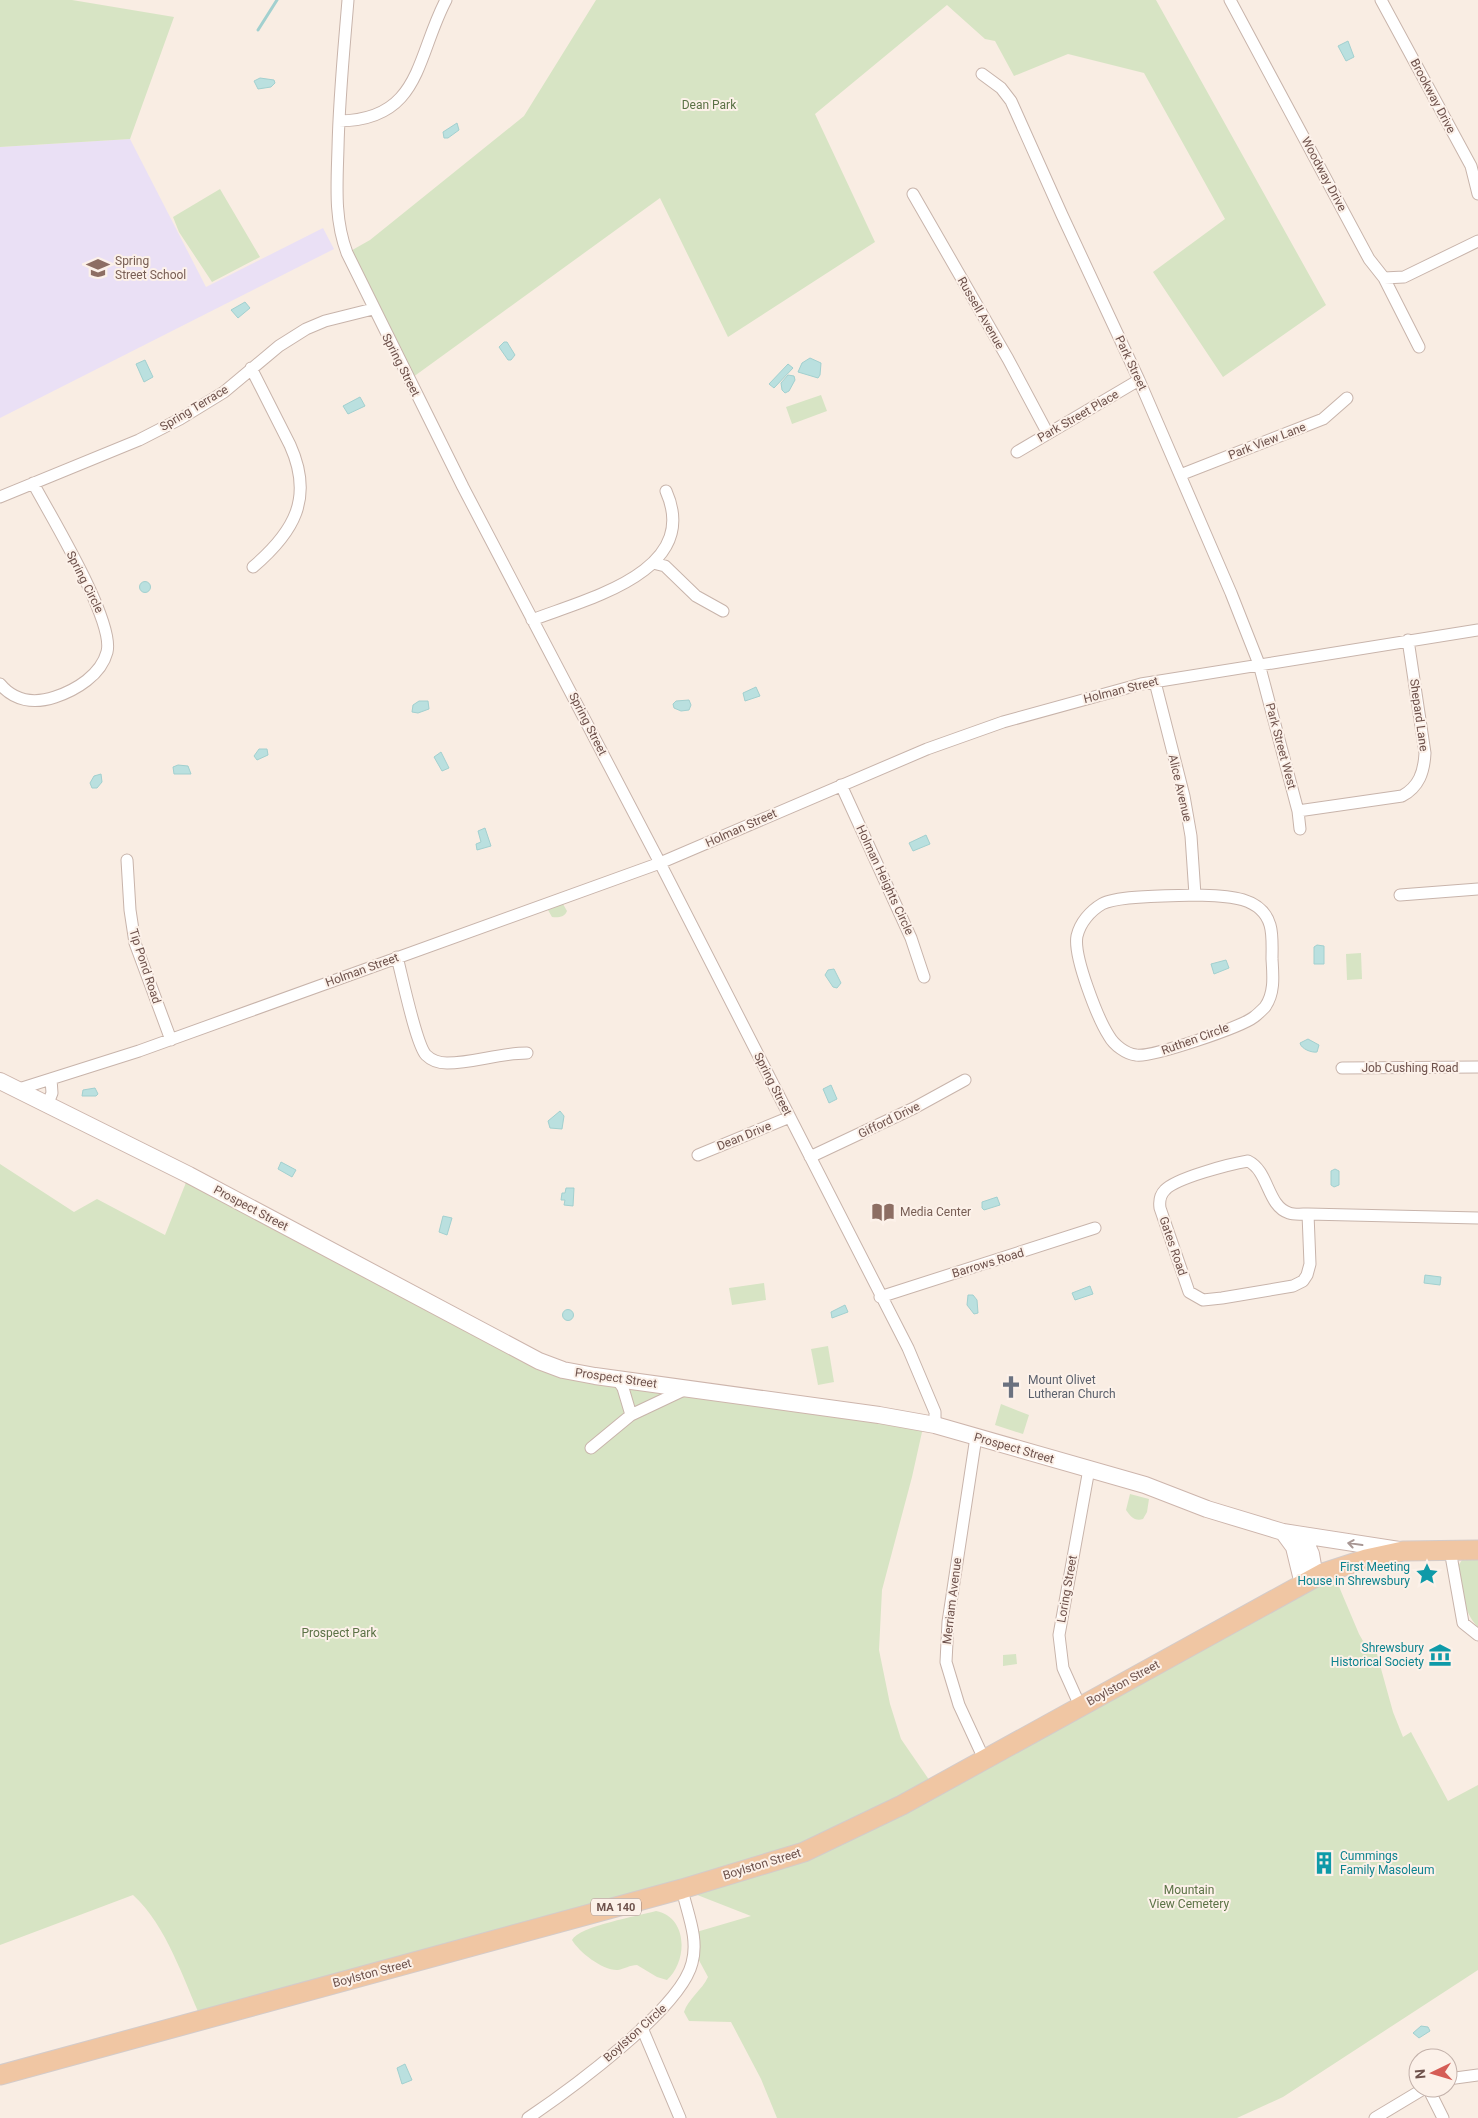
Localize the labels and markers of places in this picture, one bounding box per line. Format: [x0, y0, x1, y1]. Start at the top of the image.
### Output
place label: Spring Street School [115, 254, 186, 282]
school or university icon: Spring Street School [85, 255, 111, 281]
library icon: Media Center [870, 1199, 896, 1225]
place label: Media Center [900, 1205, 971, 1219]
place label: Mount Olivet Lutheran Church [1028, 1373, 1116, 1401]
church icon: Mount Olivet Lutheran Church [998, 1374, 1024, 1400]
place label: First Meeting House in Shrewsbury [1297, 1560, 1410, 1588]
place icon: First Meeting House in Shrewsbury [1414, 1561, 1440, 1587]
place label: Shrewsbury Historical Society [1331, 1641, 1424, 1669]
museum icon: Shrewsbury Historical Society [1427, 1642, 1453, 1668]
place label: Cummings Family Masoleum [1340, 1849, 1434, 1877]
building icon: Cummings Family Masoleum [1311, 1850, 1337, 1876]

